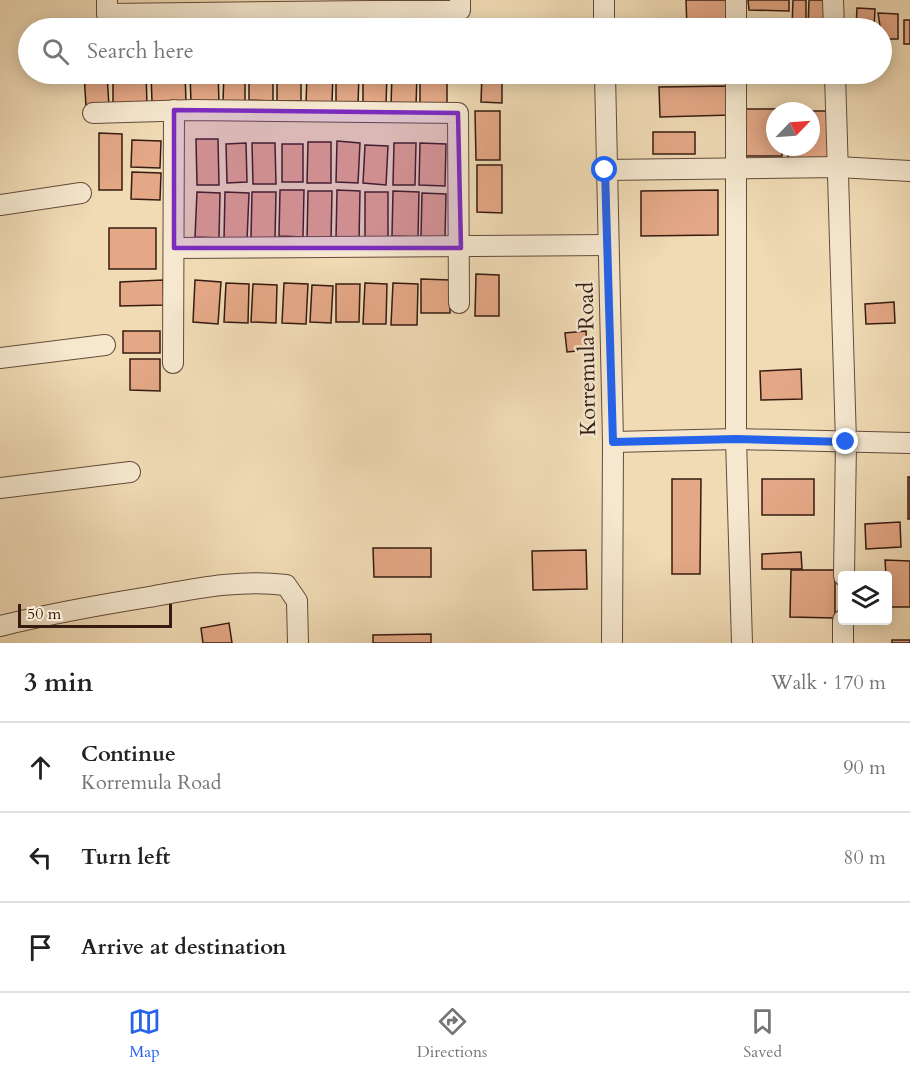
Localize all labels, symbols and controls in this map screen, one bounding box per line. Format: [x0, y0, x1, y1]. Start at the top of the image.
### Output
search box [18, 18, 892, 84]
icon: search [39, 35, 72, 68]
text: Search here [87, 36, 194, 66]
north arrow [766, 102, 820, 156]
route start [591, 156, 617, 182]
street label: Korremula Road [571, 281, 603, 436]
route end [832, 428, 858, 454]
map controls [838, 571, 892, 625]
button: layers [838, 571, 892, 625]
scale bar [18, 601, 172, 628]
text: 50 m [27, 603, 61, 625]
text: 3 min [24, 665, 93, 700]
text: Walk · 170 m [771, 669, 886, 696]
text: Continue [81, 739, 176, 769]
icon: ahead [24, 751, 57, 784]
text: 90 m [843, 754, 886, 781]
text: Korremula Road [81, 769, 221, 796]
icon: left [24, 841, 57, 874]
text: Turn left [81, 842, 170, 872]
text: 80 m [843, 844, 886, 871]
icon: arrive [24, 931, 57, 964]
text: Arrive at destination [81, 932, 286, 962]
tab: Map [128, 1005, 161, 1063]
tab: Directions [417, 1005, 487, 1063]
tab: Saved [743, 1005, 782, 1063]

